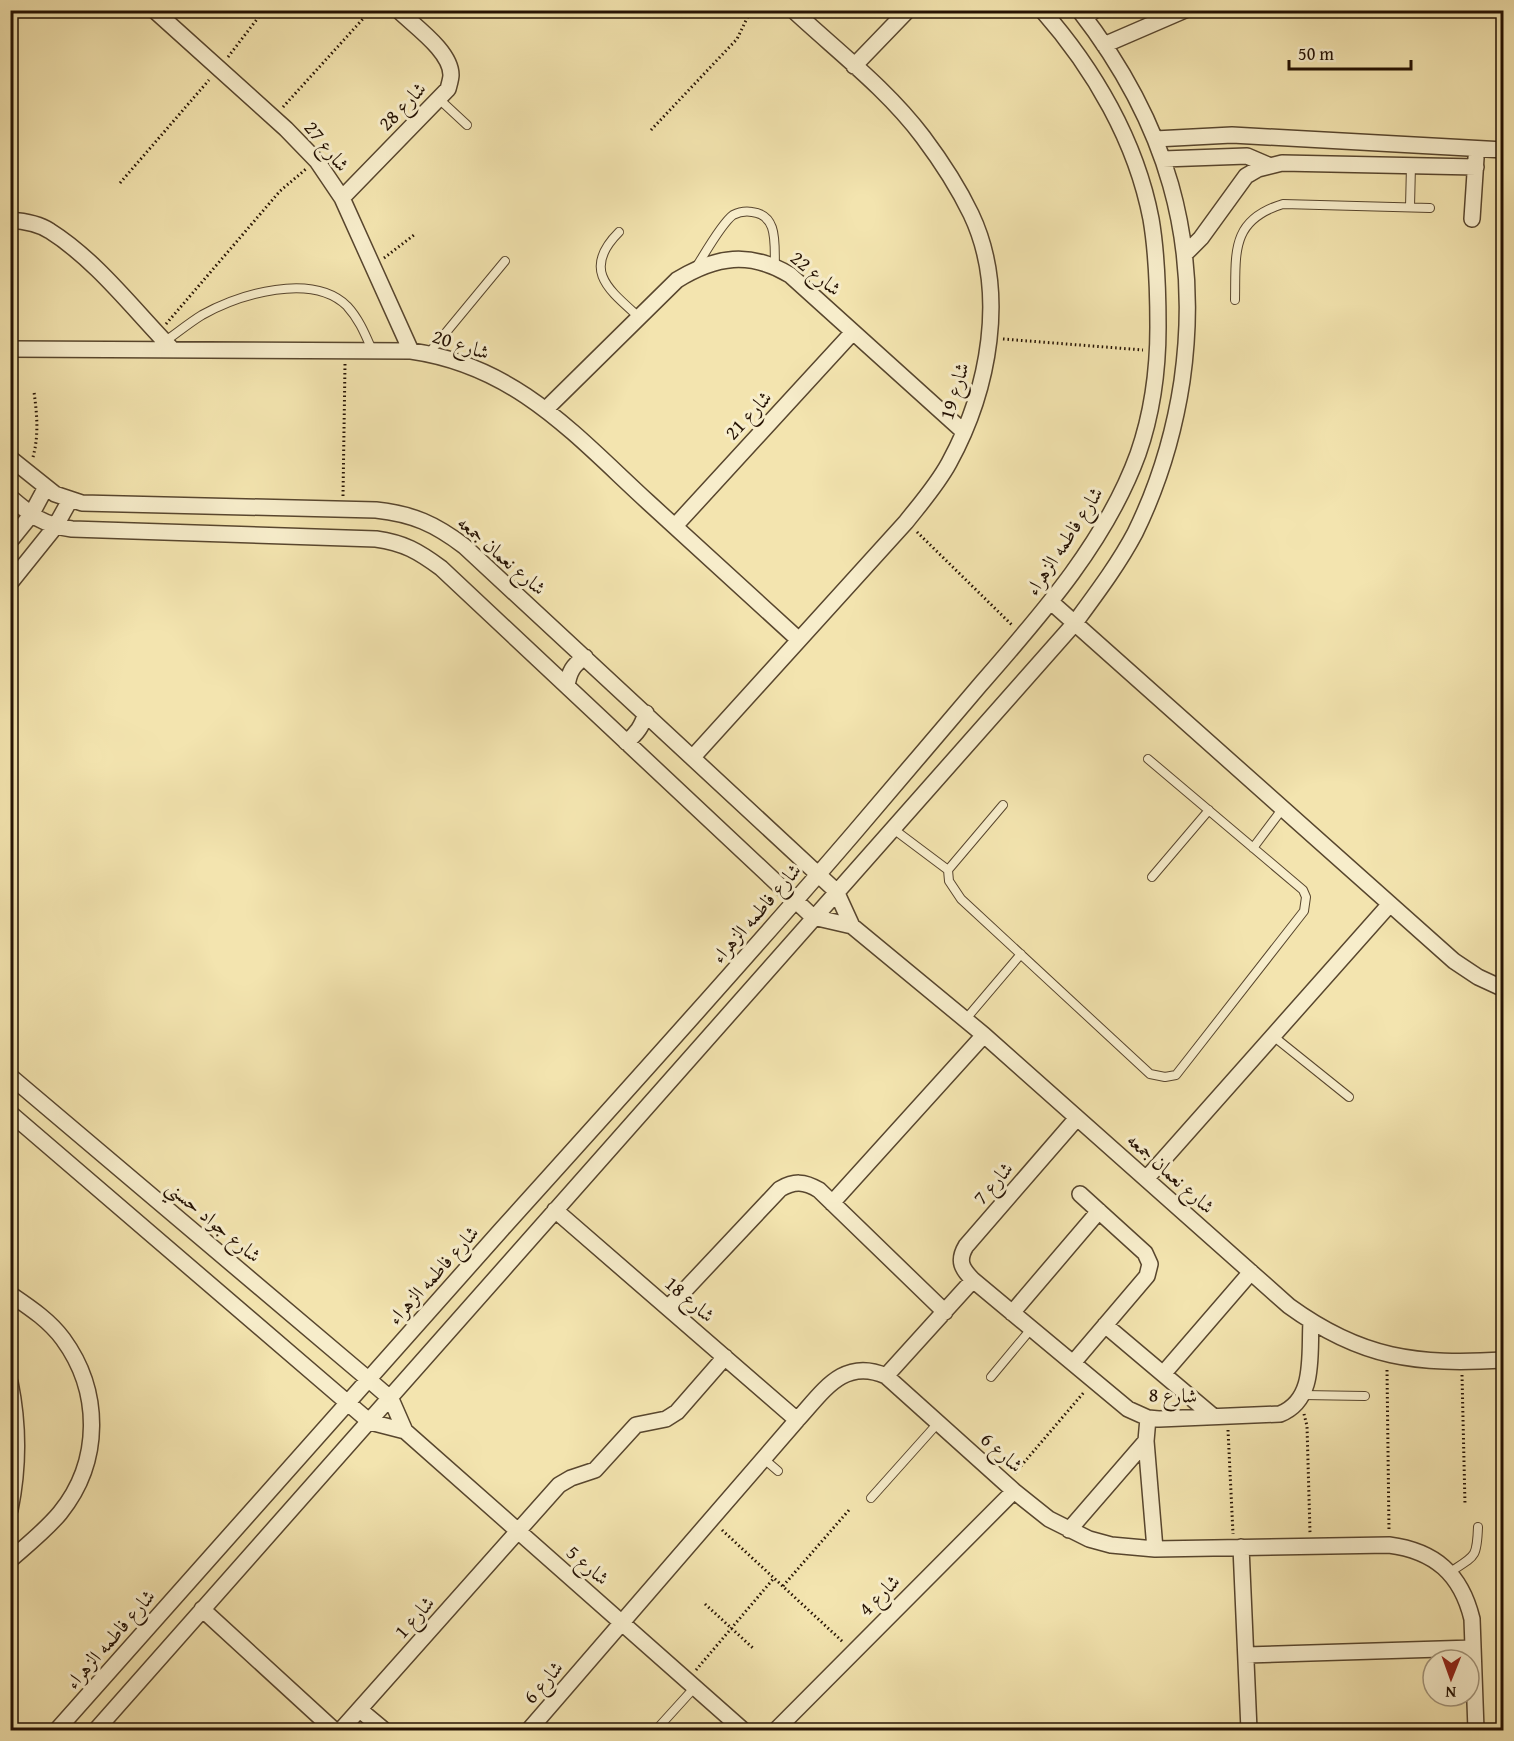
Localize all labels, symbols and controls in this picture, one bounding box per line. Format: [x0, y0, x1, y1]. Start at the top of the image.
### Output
scale bar [1289, 33, 1410, 71]
text: 50 m [1298, 40, 1334, 67]
street label: شارع 28 [371, 75, 435, 140]
street label: شارع 27 [295, 114, 357, 180]
street label: شارع 22 [782, 243, 848, 305]
street label: شارع 20 [428, 321, 493, 370]
street label: شارع 19 [931, 359, 980, 424]
street label: شارع 21 [717, 383, 781, 449]
street label: شارع فاطمه الزهراء [1017, 481, 1113, 603]
street label: شارع نعمان جمعه [449, 508, 553, 604]
street label: شارع فاطمه الزهراء [704, 856, 810, 972]
street label: شارع نعمان جمعه [1118, 1125, 1222, 1223]
street label: شارع 7 [966, 1155, 1023, 1213]
street label: شارع جواد حسني [157, 1172, 268, 1273]
street label: شارع فاطمه الزهراء [380, 1219, 488, 1333]
street label: شارع 18 [656, 1269, 722, 1332]
street label: شارع 8 [1148, 1379, 1198, 1414]
street label: شارع 6 [972, 1425, 1030, 1482]
street label: شارع 5 [558, 1538, 616, 1595]
street label: شارع 4 [851, 1567, 909, 1625]
street label: شارع فاطمه الزهراء [58, 1582, 164, 1698]
street label: شارع 1 [387, 1589, 444, 1647]
north arrow [1421, 1648, 1481, 1708]
street label: شارع 6 [516, 1654, 573, 1712]
text: N [1445, 1681, 1456, 1705]

